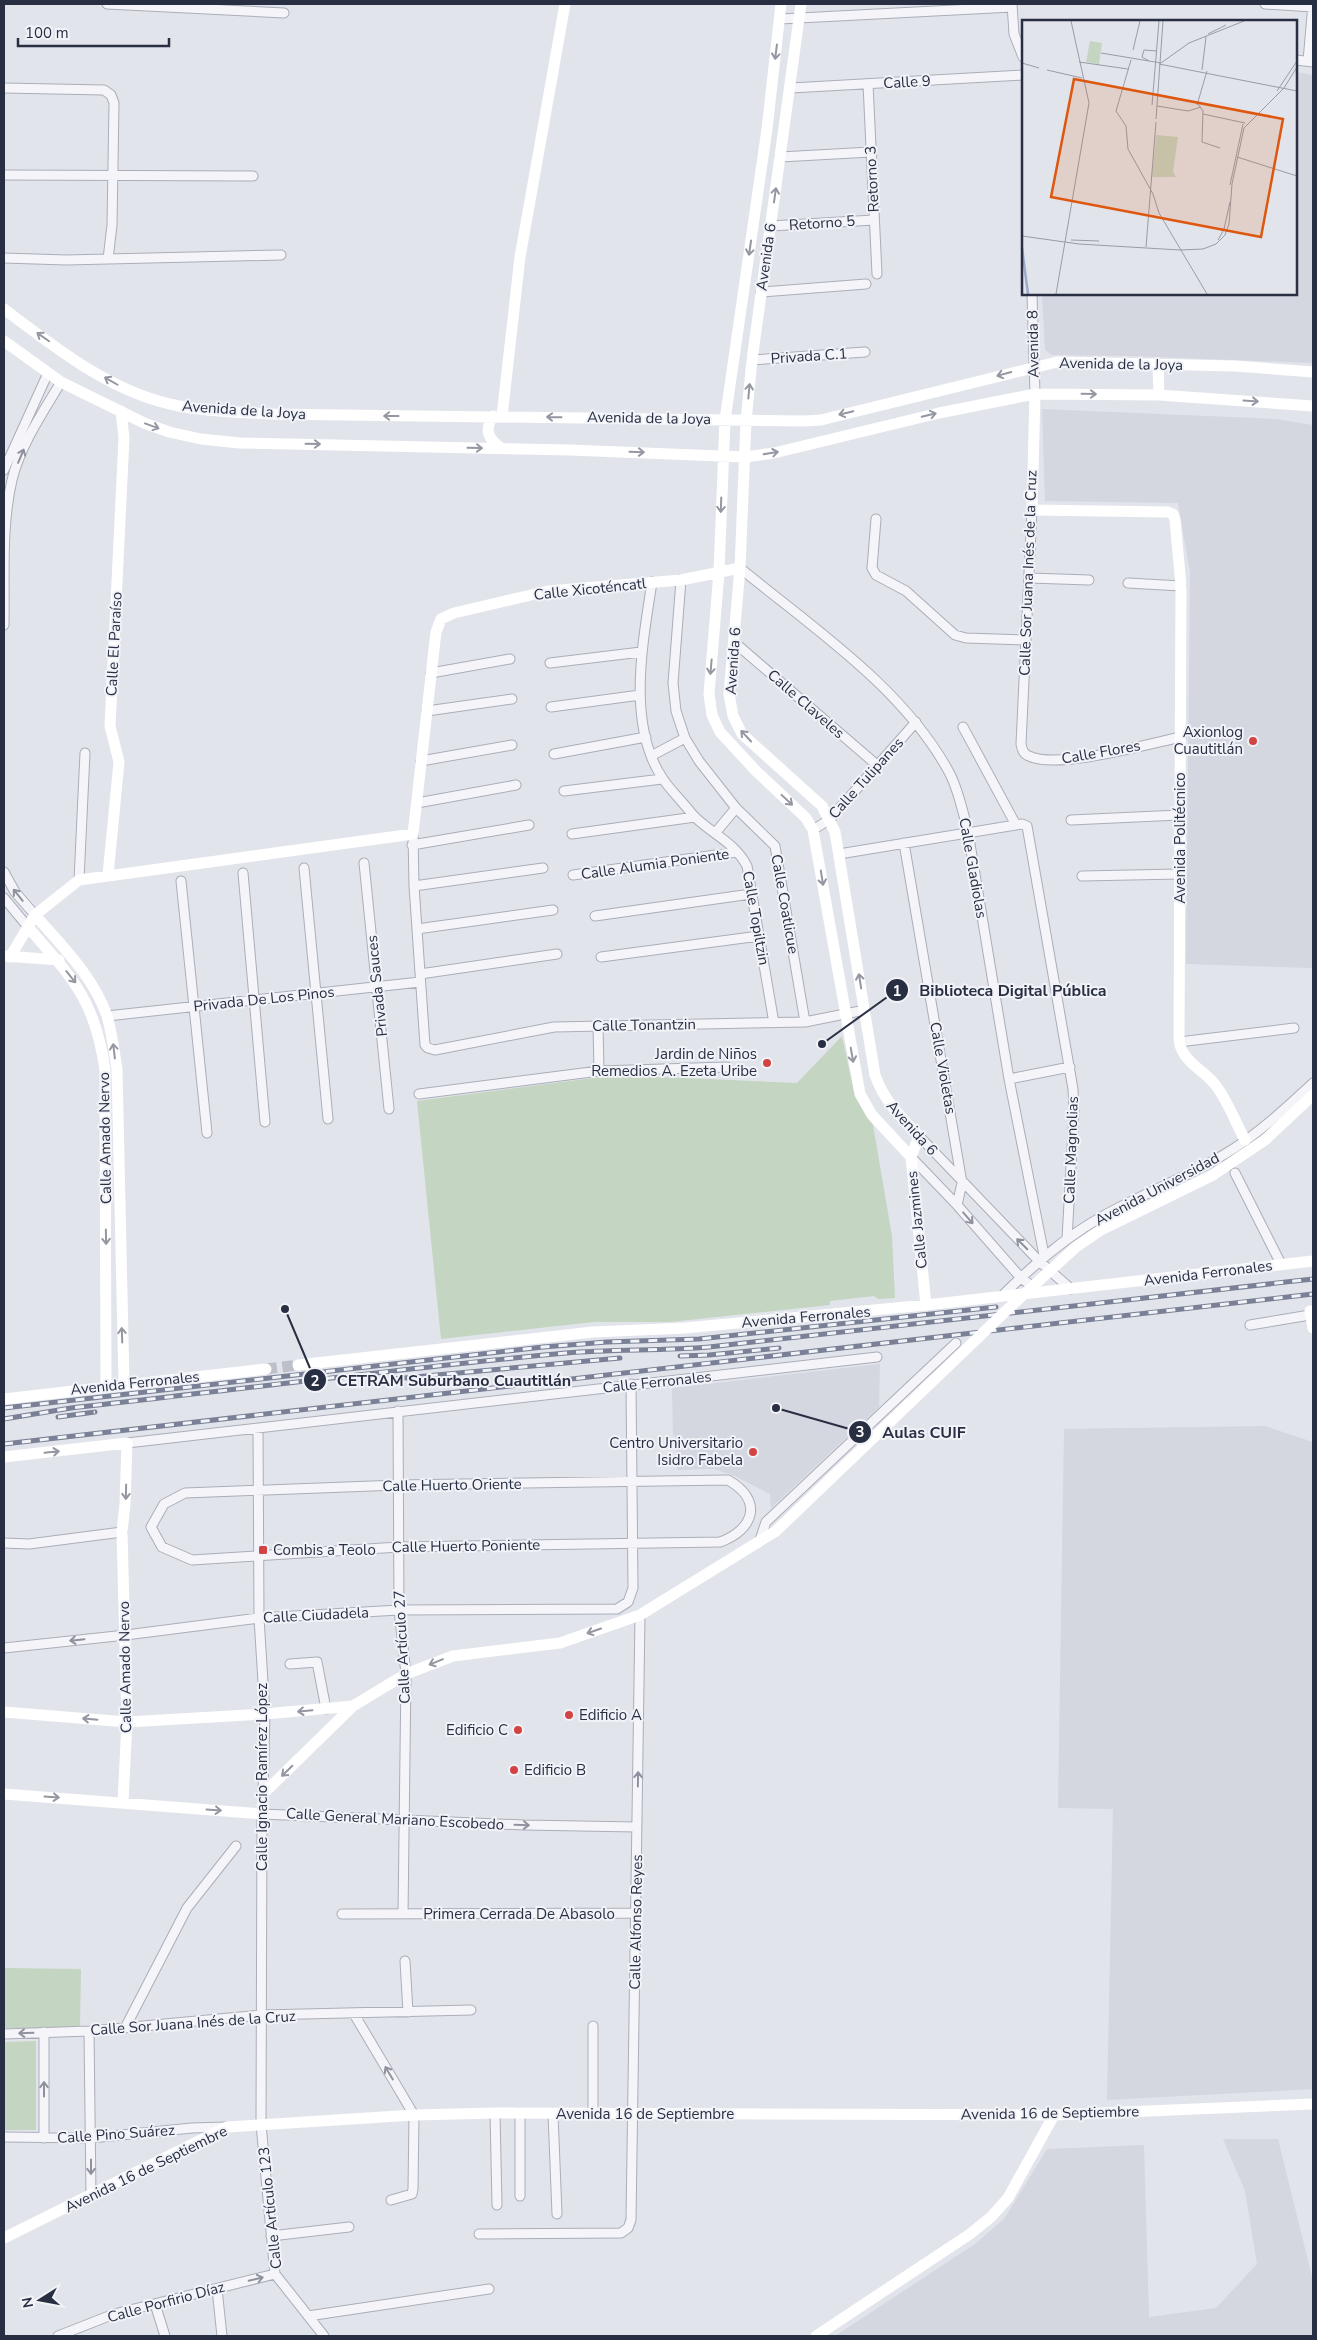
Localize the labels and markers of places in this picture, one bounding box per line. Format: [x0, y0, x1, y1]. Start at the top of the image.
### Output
place label: Axionlog Cuautitlán [1173, 722, 1243, 759]
marker: Axionlog Cuautitlán [1247, 735, 1259, 747]
callout: Biblioteca Digital Pública [884, 975, 1117, 1006]
place label: Jardin de Niños Remedios A. Ezeta Uribe [591, 1044, 757, 1081]
marker: Jardin de Niños Remedios A. Ezeta Uribe [761, 1057, 773, 1069]
callout: CETRAM Suburbano Cuautitlán [302, 1365, 581, 1396]
callout: Aulas CUIF [848, 1416, 976, 1447]
place label: Centro Universitario Isidro Fabela [609, 1433, 743, 1470]
marker: Centro Universitario Isidro Fabela [747, 1446, 759, 1458]
place label: Combis a Teolo [273, 1540, 376, 1560]
marker: Combis a Teolo [257, 1544, 269, 1556]
place label: Edificio A [579, 1705, 642, 1725]
marker: Edificio A [563, 1709, 575, 1721]
place label: Edificio C [446, 1720, 508, 1740]
marker: Edificio C [512, 1724, 524, 1736]
place label: Edificio B [524, 1760, 586, 1780]
marker: Edificio B [508, 1764, 520, 1776]

